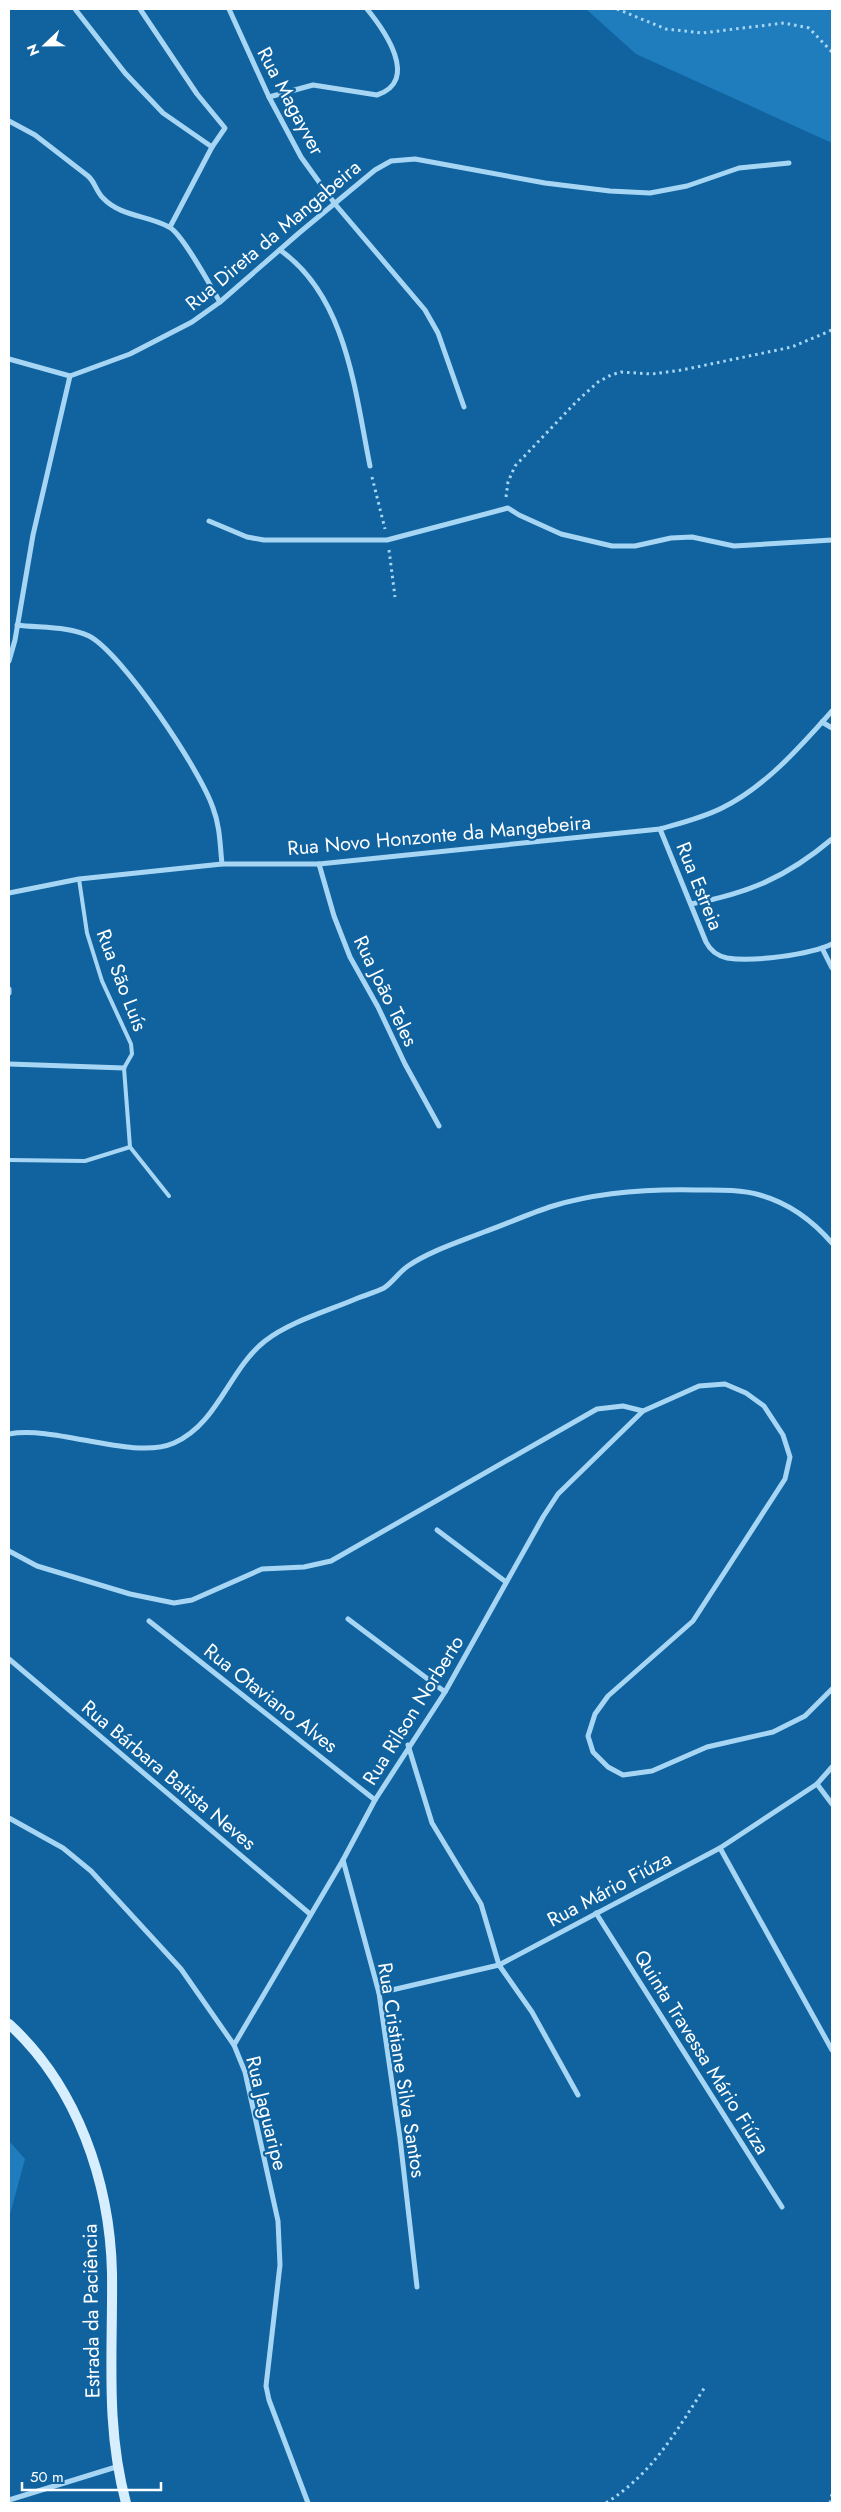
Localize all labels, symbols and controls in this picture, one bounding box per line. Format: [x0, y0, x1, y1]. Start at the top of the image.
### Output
north arrow [20, 20, 70, 70]
text: N [22, 41, 44, 59]
street label: Rua Magayver [250, 42, 331, 161]
street label: Rua Direta da Mangabeira [179, 153, 367, 318]
street label: Rua Novo Honzonte da Mangebeira [286, 808, 592, 863]
street label: Rua Estreia [669, 838, 730, 935]
street label: Rua São Luís [89, 925, 154, 1035]
street label: Rua João Teles [346, 931, 425, 1052]
street label: Rua Rilson Norberto [356, 1630, 471, 1791]
street label: Rua Otaviano Alves [197, 1637, 344, 1760]
street label: Rua Bárbara Batista Neves [75, 1694, 262, 1857]
street label: Rua Mário Fiúza [542, 1845, 676, 1934]
street label: Quinta Travessa Mário Fiúza [627, 1944, 777, 2160]
street label: Rua Cristiane Silva Santos [370, 1960, 433, 2180]
street label: Rua Jaguaripe [238, 2053, 295, 2173]
street label: Estrada da Paciência [75, 2224, 108, 2398]
scale bar [22, 2460, 161, 2492]
text: 50 m [30, 2466, 64, 2488]

